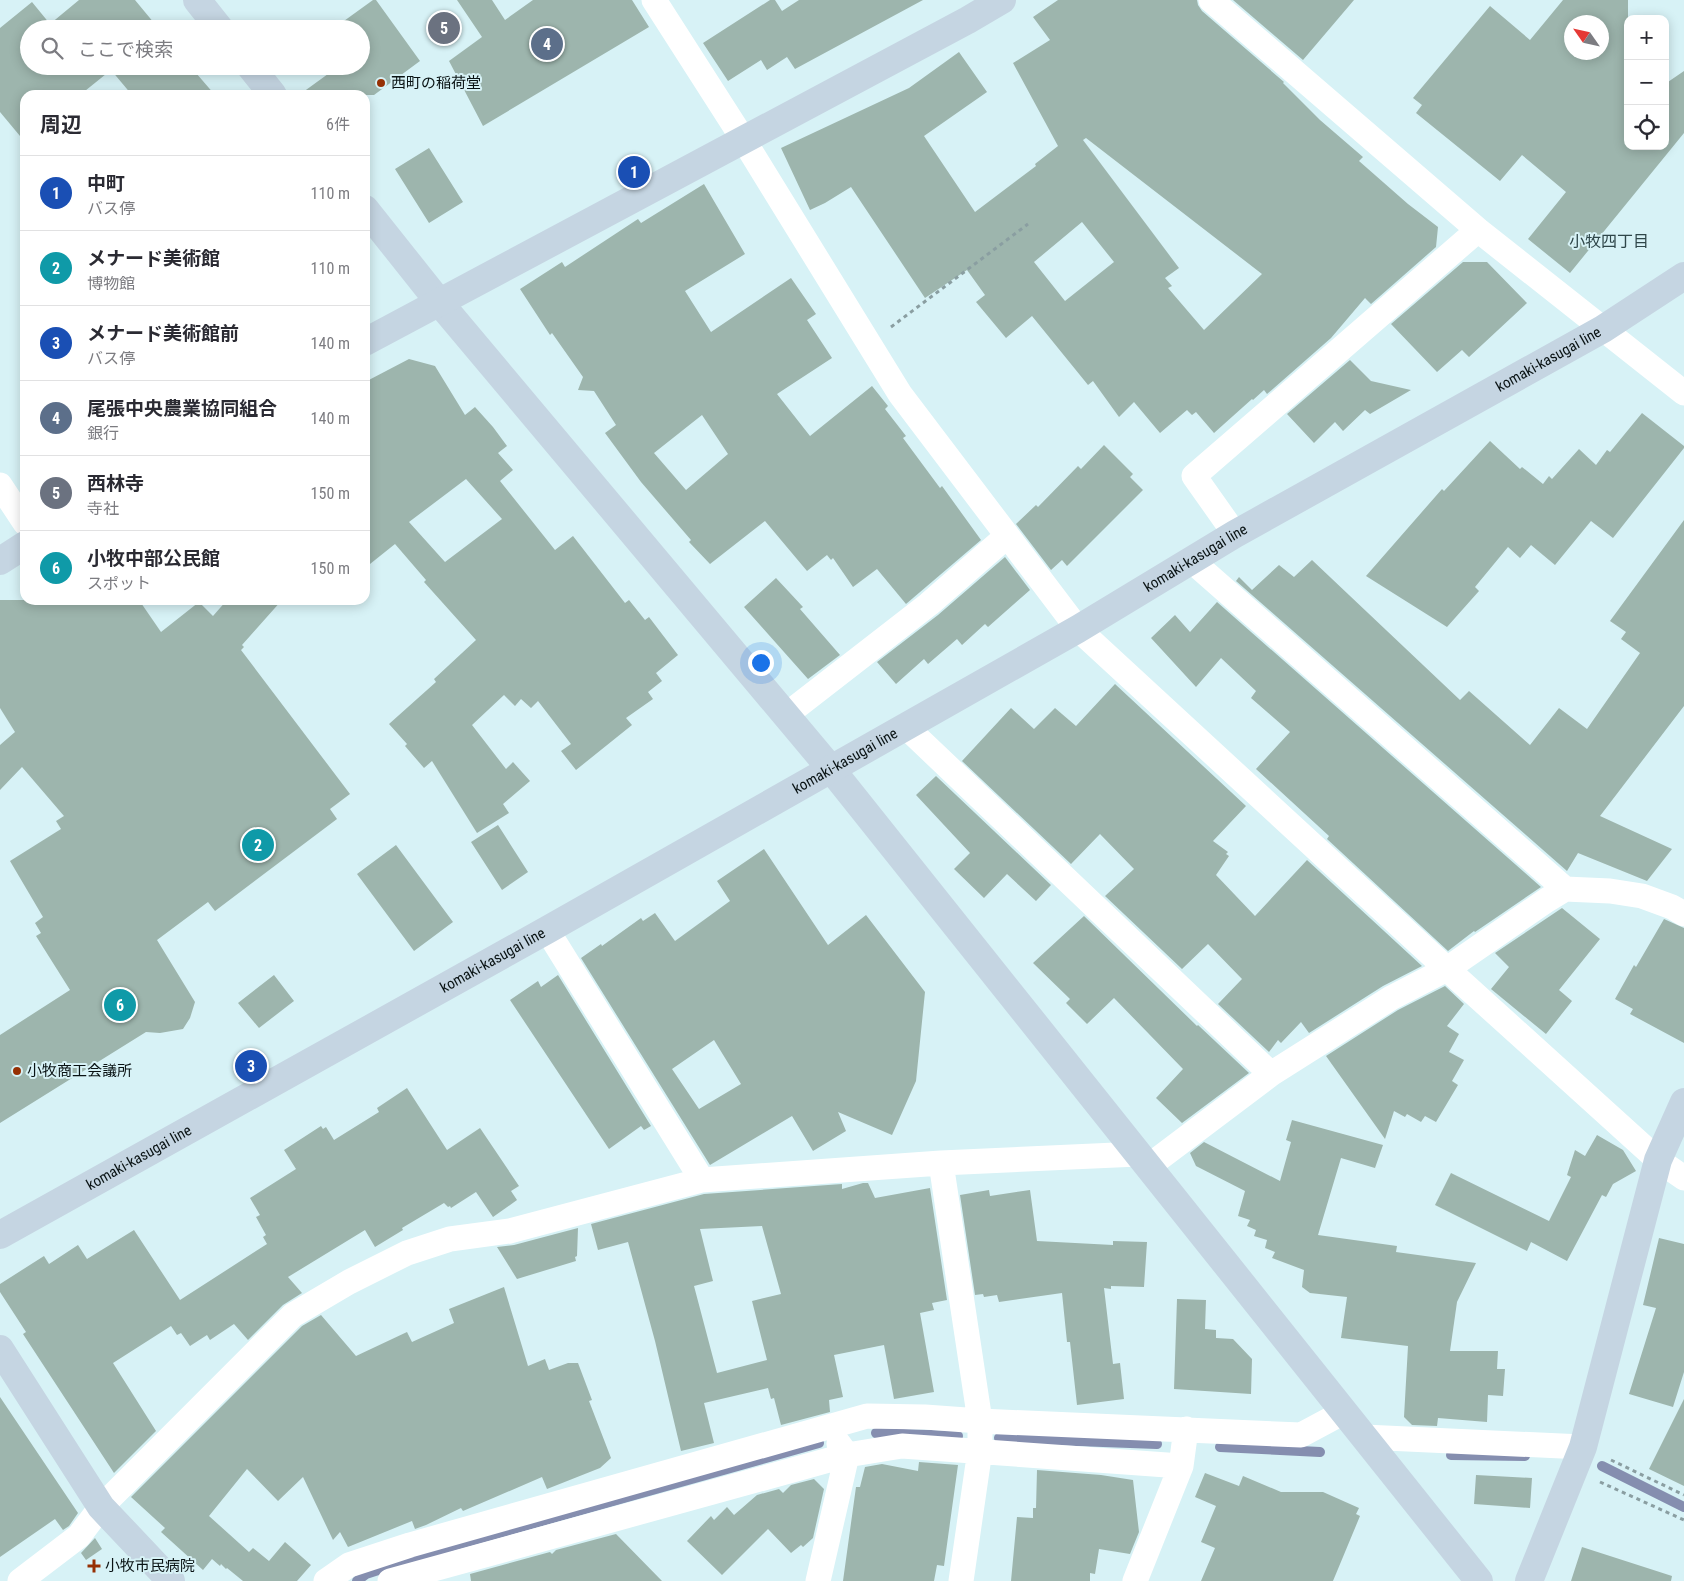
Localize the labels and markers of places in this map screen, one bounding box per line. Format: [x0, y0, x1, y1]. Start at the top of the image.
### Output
pin: 5 [428, 9, 460, 47]
pin: 4 [531, 25, 563, 63]
place label: 西町の稲荷堂 [391, 74, 481, 92]
marker: 西町の稲荷堂 [375, 77, 387, 89]
pin: 1 [618, 153, 650, 191]
pin: 2 [242, 826, 274, 864]
pin: 6 [104, 986, 136, 1024]
pin: 3 [235, 1047, 267, 1085]
place label: 小牧商工会議所 [27, 1062, 132, 1080]
marker: 小牧商工会議所 [11, 1065, 23, 1077]
place label: 小牧市民病院 [105, 1557, 195, 1575]
marker: 小牧市民病院 [87, 1559, 101, 1573]

